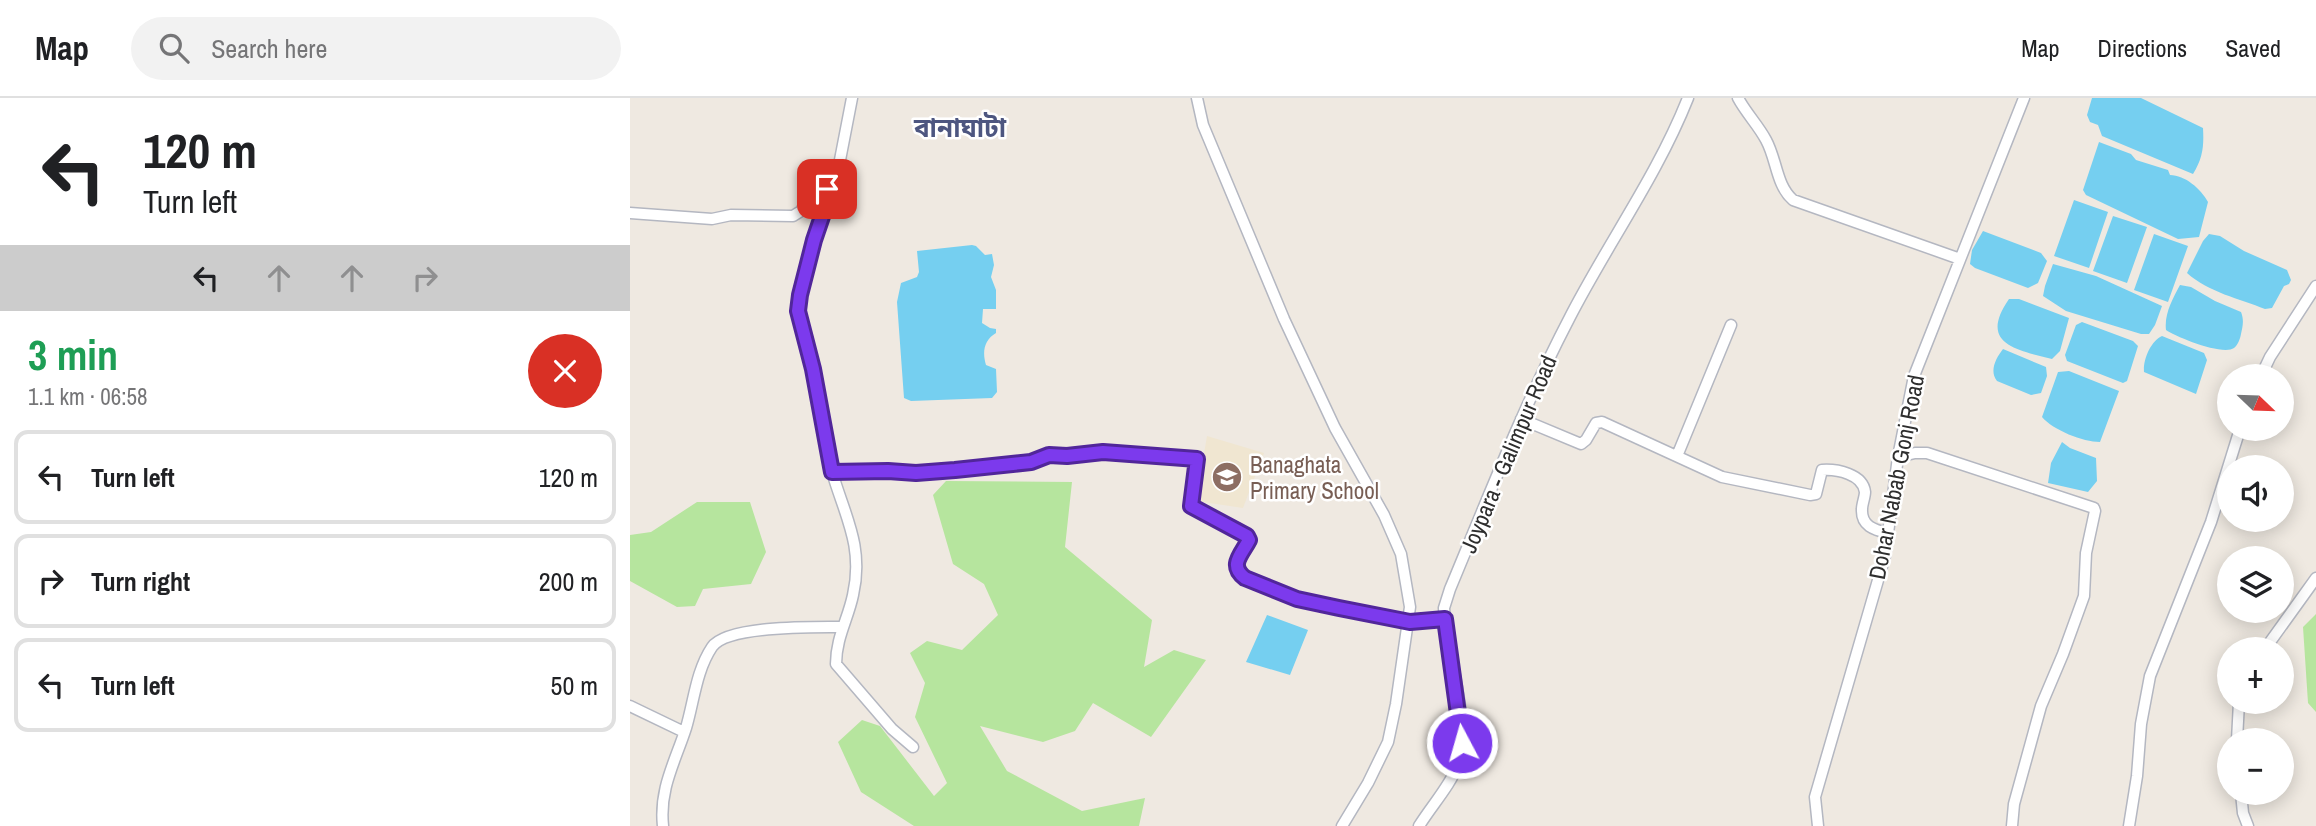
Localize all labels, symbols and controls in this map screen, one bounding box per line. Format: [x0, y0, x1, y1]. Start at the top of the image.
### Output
search box [131, 17, 621, 80]
text: Map [35, 26, 89, 70]
icon: search [155, 29, 193, 67]
text: Search here [211, 31, 327, 66]
text: Map [2021, 32, 2059, 64]
text: Directions [2097, 32, 2187, 64]
text: Saved [2225, 32, 2281, 64]
district label: বানাঘাটা [913, 110, 1007, 145]
text: 120 m [143, 117, 257, 183]
icon: left [28, 126, 119, 217]
pin [797, 159, 857, 219]
icon: arrive [808, 170, 846, 208]
text: Turn left [143, 180, 237, 223]
icon: left [187, 259, 225, 297]
icon: ahead [260, 259, 298, 297]
icon: ahead [333, 259, 371, 297]
icon: right [406, 259, 444, 297]
text: 3 min [28, 327, 118, 383]
button: close [528, 334, 602, 408]
street label: Joypara - Galimpur Road [1452, 350, 1564, 558]
north arrow [2217, 364, 2294, 441]
map controls [2217, 364, 2294, 805]
street label: Dohar Nabab Gonj Road [1861, 372, 1931, 582]
text: 1.1 km · 06:58 [28, 381, 148, 412]
place label: Banaghata Primary School [1250, 449, 1379, 506]
button: sound [2217, 455, 2294, 532]
icon: left [32, 458, 70, 496]
text: Turn left [91, 460, 175, 495]
text: 120 m [539, 460, 598, 495]
school or university icon: Banaghata Primary School [1210, 460, 1244, 494]
button: layers [2217, 546, 2294, 623]
icon: right [32, 562, 70, 600]
text: Turn right [91, 564, 190, 599]
text: 200 m [539, 564, 598, 599]
button: + [2217, 637, 2294, 714]
icon: left [32, 666, 70, 704]
text: Turn left [91, 668, 175, 703]
text: 50 m [551, 668, 598, 703]
position arrow [1425, 706, 1499, 780]
button: − [2217, 728, 2294, 805]

